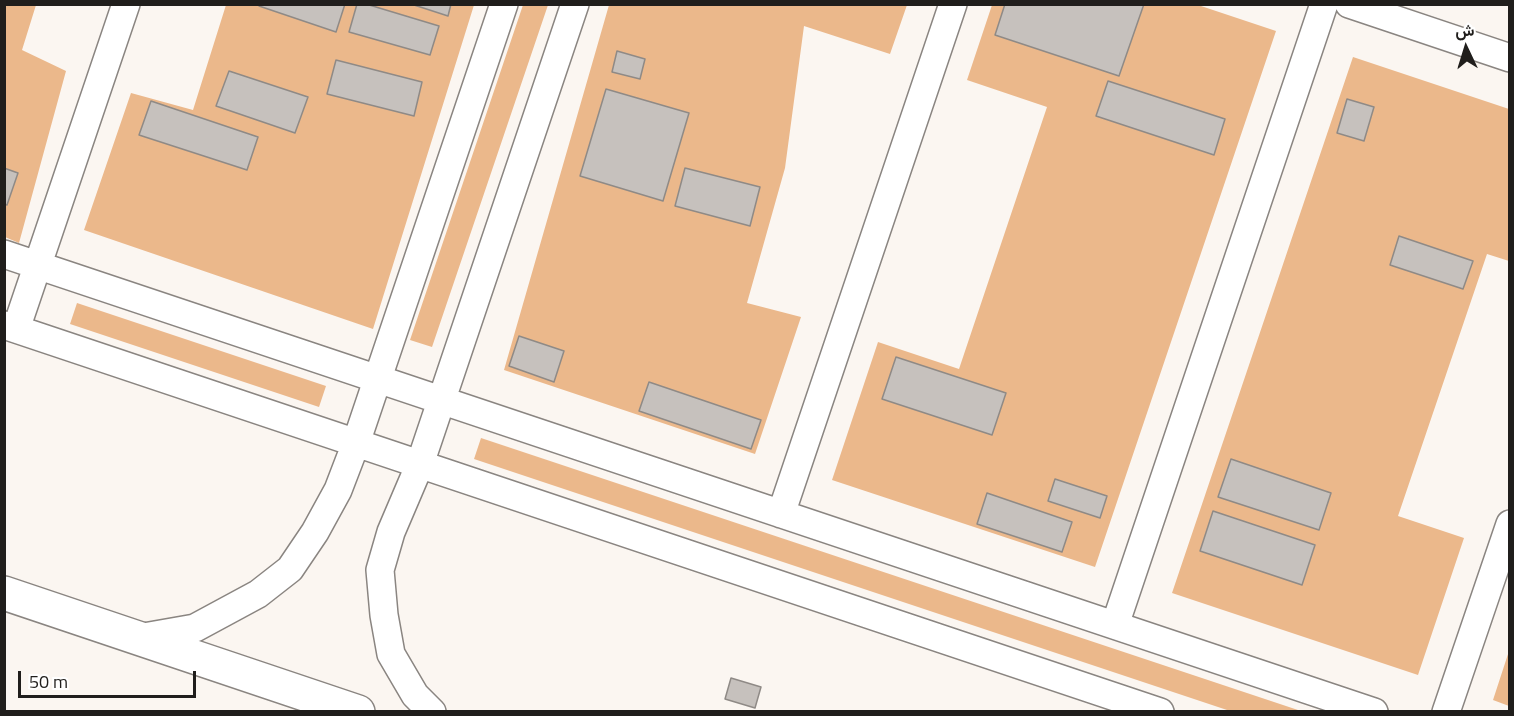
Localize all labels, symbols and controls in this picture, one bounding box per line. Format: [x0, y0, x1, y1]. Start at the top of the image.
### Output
text: ش [1454, 17, 1475, 43]
north arrow [1436, 18, 1496, 78]
scale bar [21, 659, 200, 697]
text: 50 m [29, 668, 68, 695]

